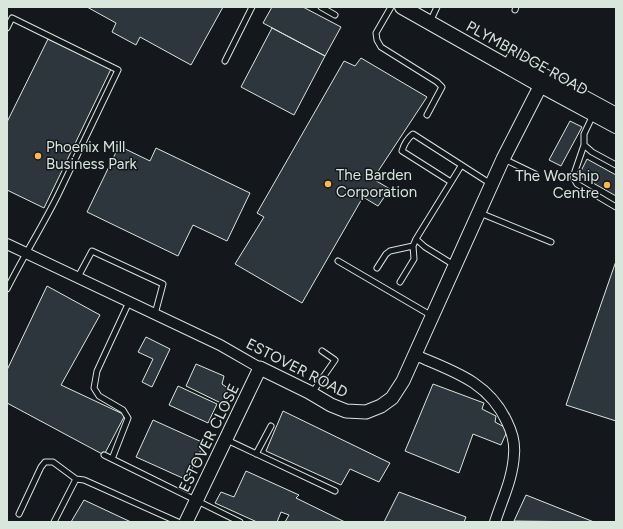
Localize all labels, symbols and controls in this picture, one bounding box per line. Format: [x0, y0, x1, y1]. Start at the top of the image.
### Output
street label: PLYMBRIDGE ROAD [463, 17, 591, 99]
place label: Phoenix Mill Business Park [46, 138, 138, 173]
marker: Phoenix Mill Business Park [33, 151, 43, 161]
place label: The Barden Corporation [336, 166, 417, 201]
place label: The Worship Centre [515, 167, 599, 202]
marker: The Barden Corporation [323, 179, 333, 189]
marker: The Worship Centre [602, 180, 612, 190]
street label: ESTOVER ROAD [243, 335, 351, 401]
street label: ESTOVER CLOSE [175, 381, 243, 495]

